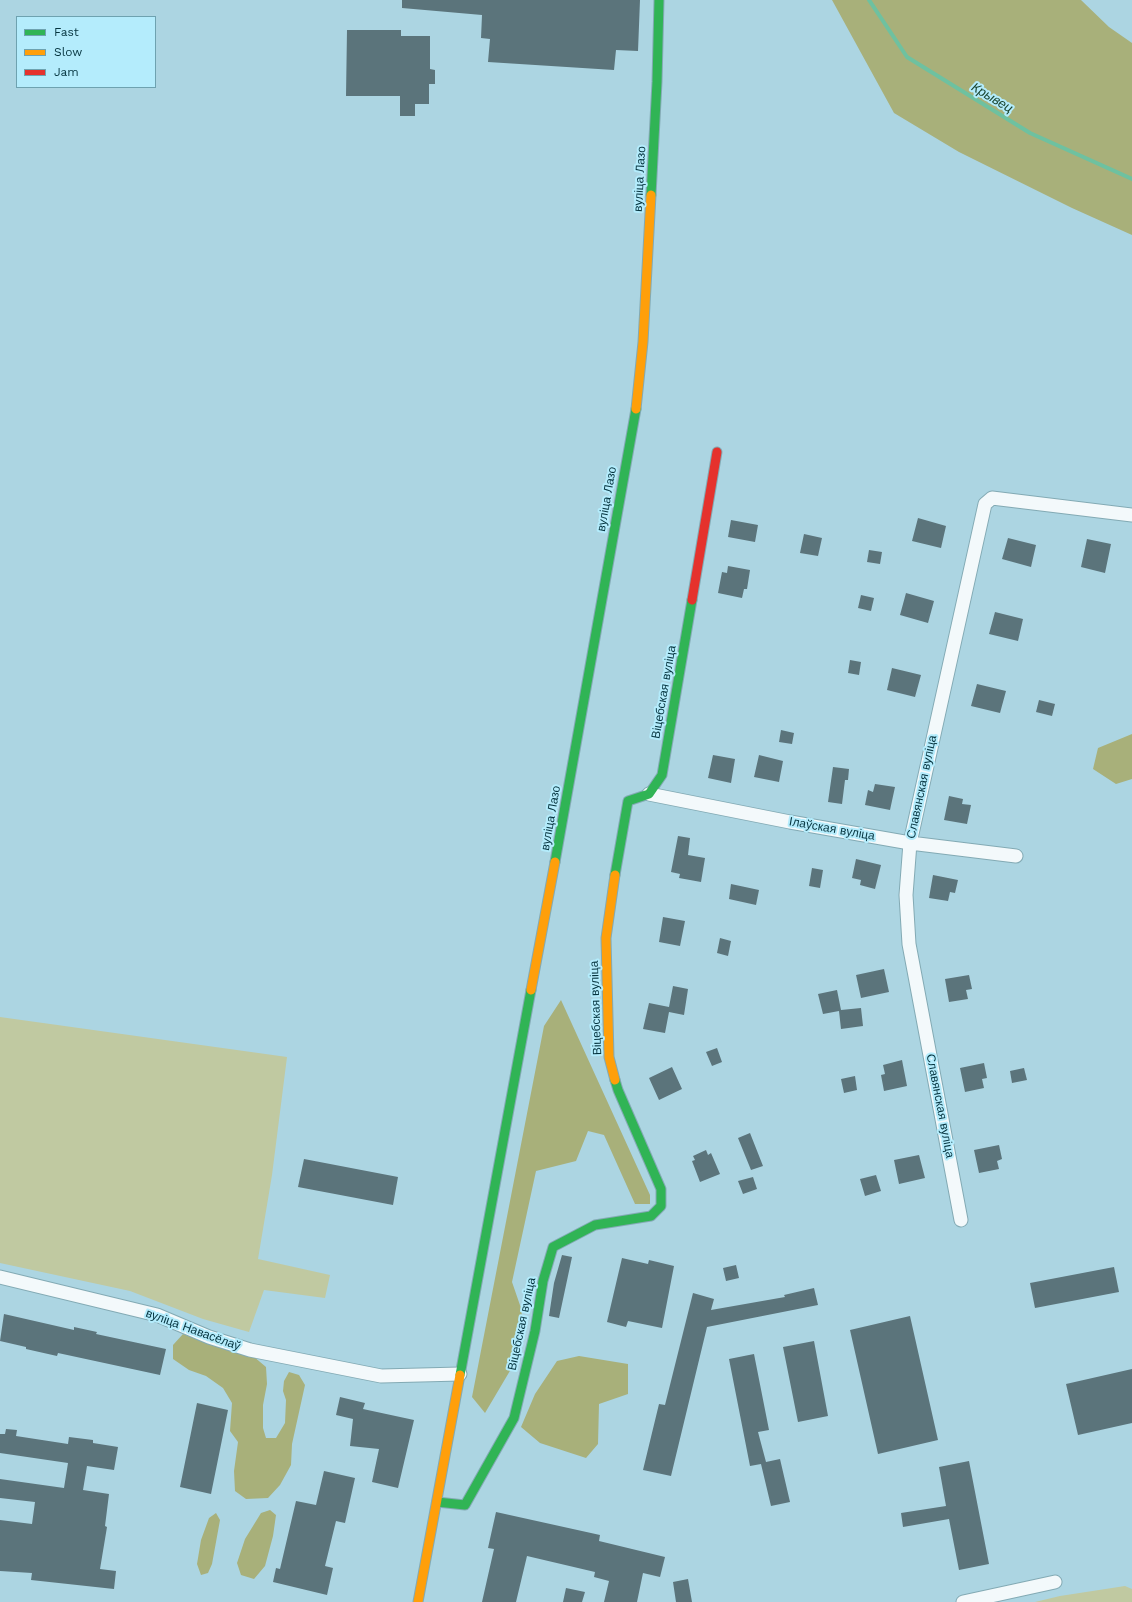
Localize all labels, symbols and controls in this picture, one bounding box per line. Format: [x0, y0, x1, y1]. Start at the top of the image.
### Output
legend [16, 16, 156, 88]
text: Fast [54, 25, 79, 39]
text: Slow [54, 45, 82, 59]
text: Jam [54, 65, 79, 79]
water label: Крывец [968, 80, 1016, 116]
street label: вуліца Лазо [631, 146, 649, 212]
street label: вуліца Лазо [594, 465, 620, 533]
street label: Віцебская вуліца [649, 644, 679, 740]
street label: Славянская вуліца [904, 734, 940, 840]
street label: вуліца Лазо [538, 784, 564, 852]
street label: Ілаўская вуліца [788, 814, 876, 844]
street label: Віцебская вуліца [587, 961, 605, 1055]
street label: Славянская вуліца [923, 1053, 957, 1159]
street label: Віцебская вуліца [505, 1276, 539, 1372]
street label: вуліца Навасёлаў [144, 1306, 242, 1354]

